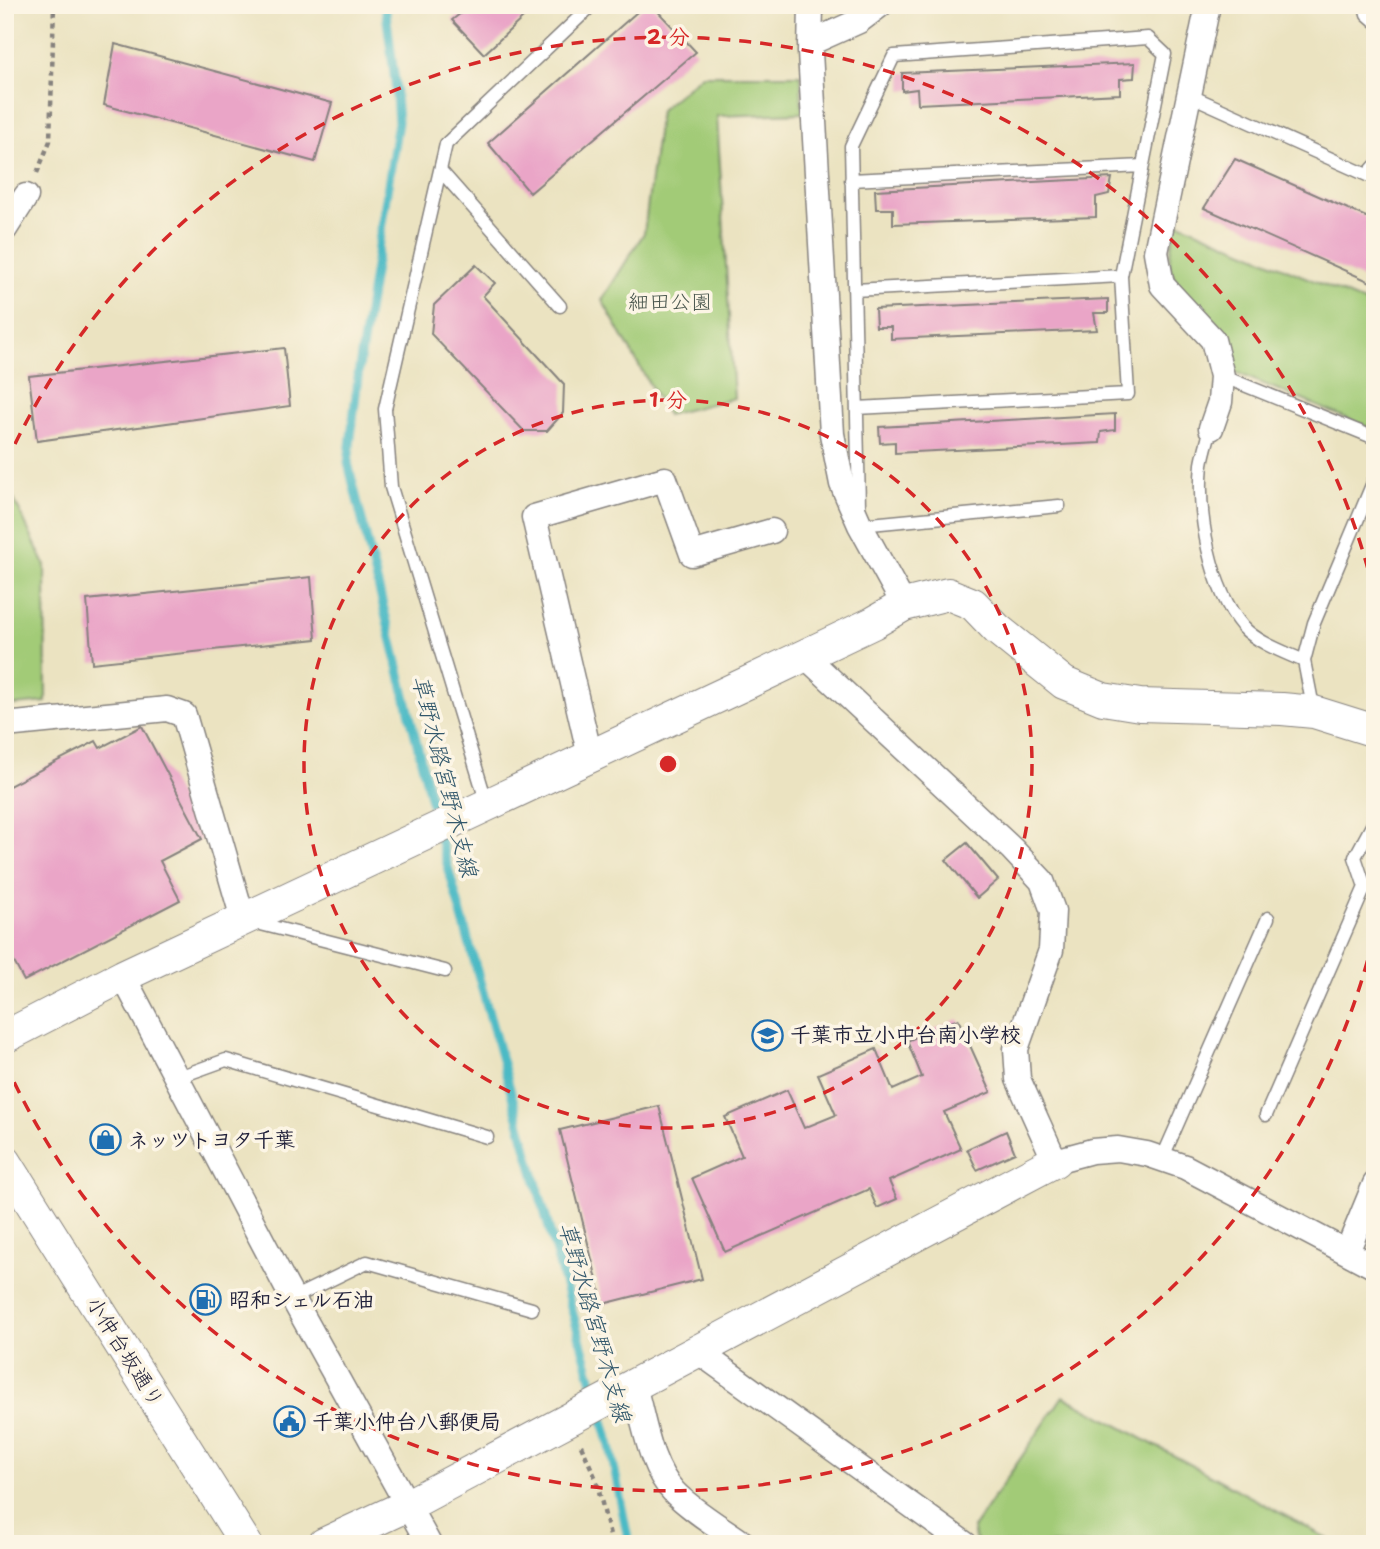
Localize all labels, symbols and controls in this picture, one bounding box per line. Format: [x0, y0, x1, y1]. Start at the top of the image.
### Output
text: 2 分 [647, 23, 689, 51]
park label: 細田公園 [628, 288, 712, 316]
text: 1 分 [649, 386, 687, 414]
water label: 草野水路宮野木支線 [405, 672, 485, 881]
centre of rings [656, 752, 680, 776]
school or university icon: 千葉市立小中台南小学校 [750, 1018, 784, 1052]
place label: 千葉市立小中台南小学校 [790, 1021, 1021, 1049]
shop icon: ネッツトヨタ千葉 [88, 1123, 122, 1157]
place label: ネッツトヨタ千葉 [128, 1126, 295, 1154]
water label: 草野水路宮野木支線 [552, 1218, 638, 1427]
fuel station icon: 昭和シェル石油 [189, 1283, 223, 1317]
place label: 昭和シェル石油 [229, 1286, 374, 1314]
street label: 小仲台坂通り [80, 1291, 170, 1413]
public building icon: 千葉小仲台八郵便局 [272, 1405, 306, 1439]
place label: 千葉小仲台八郵便局 [312, 1408, 501, 1436]

